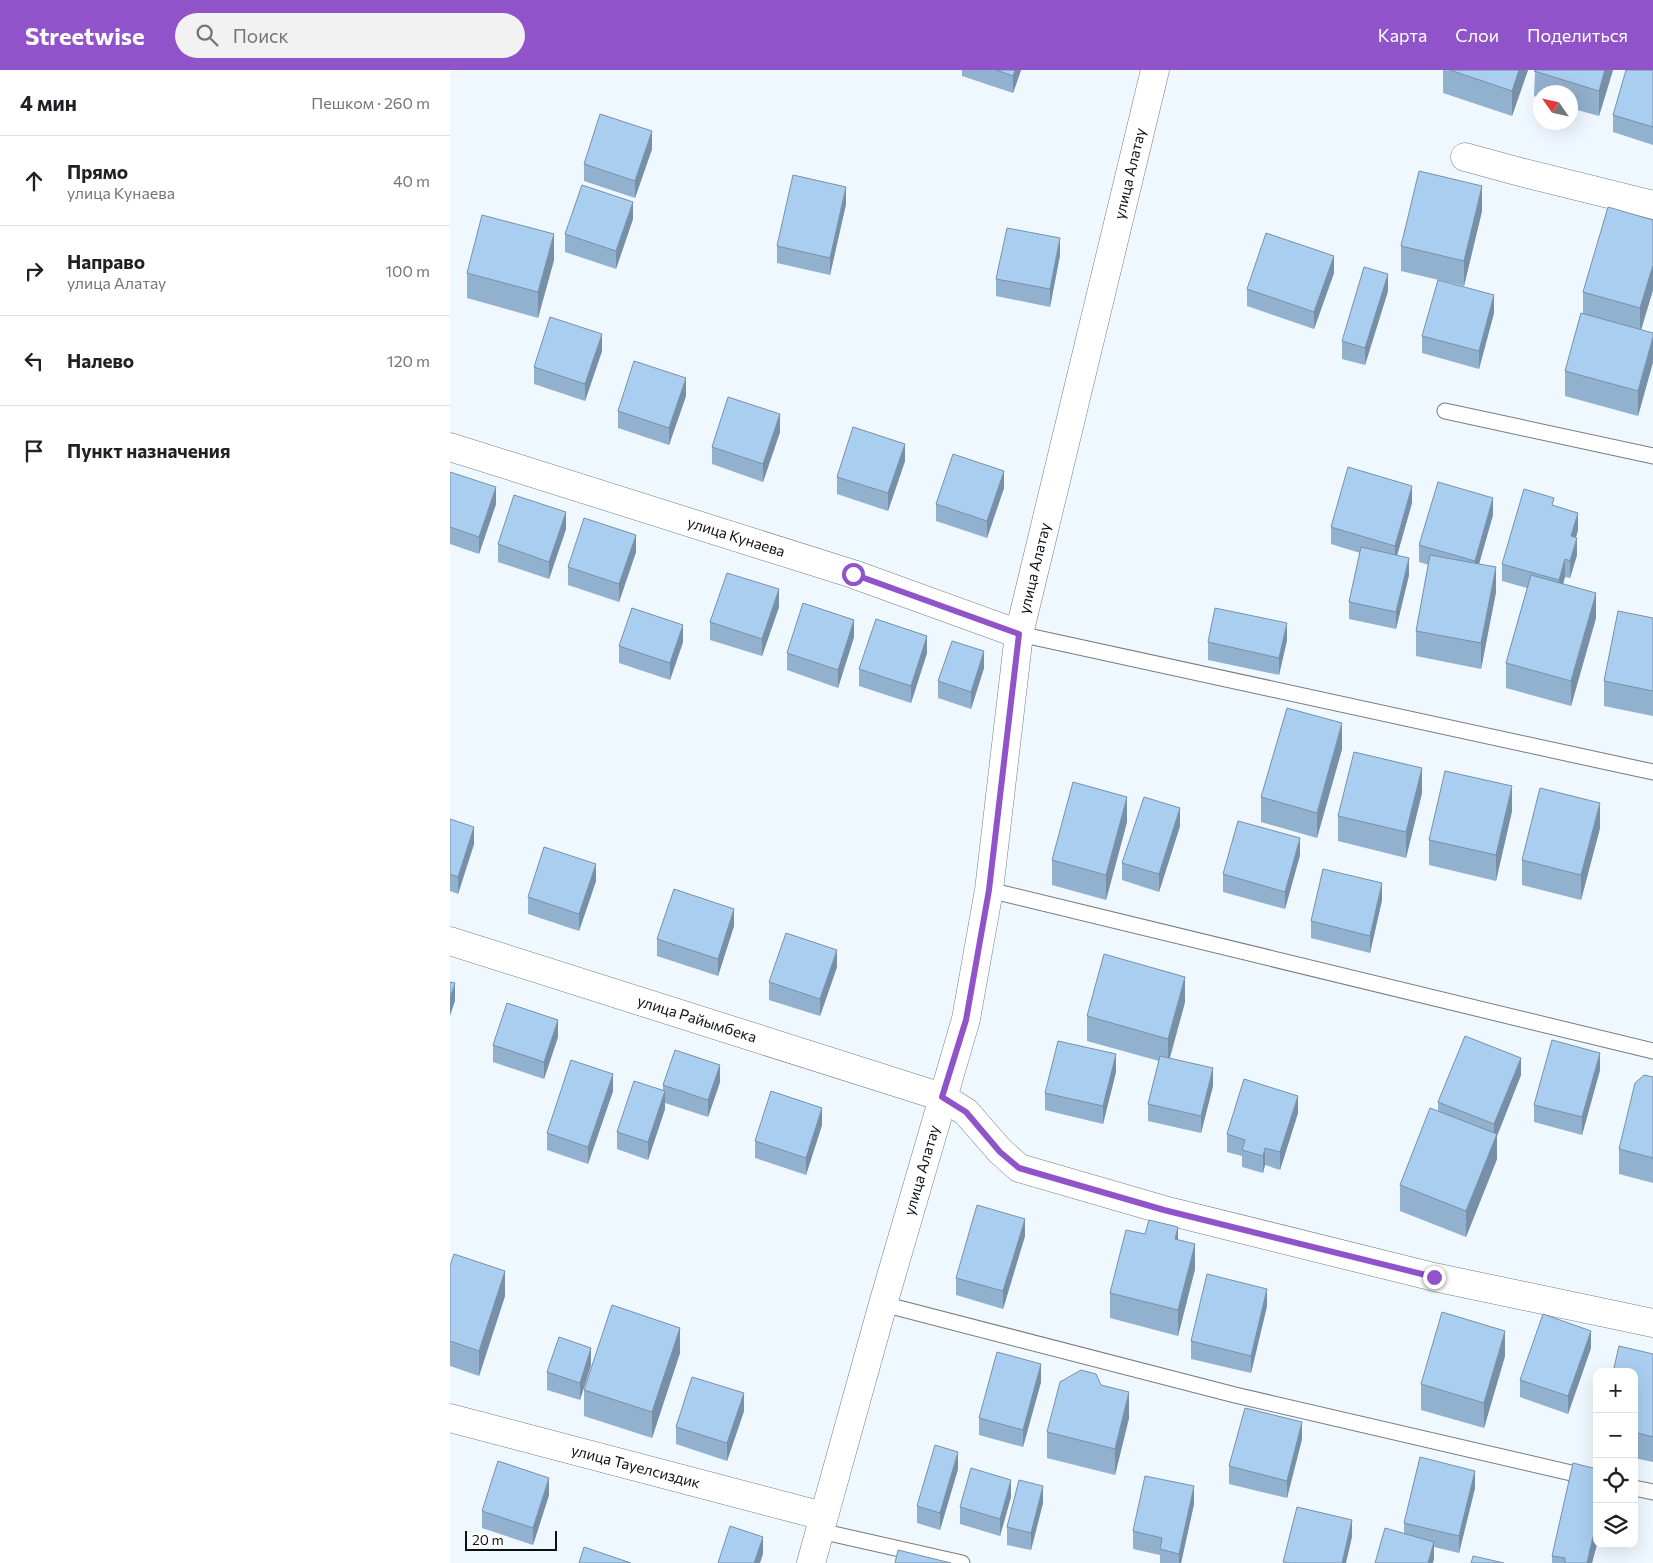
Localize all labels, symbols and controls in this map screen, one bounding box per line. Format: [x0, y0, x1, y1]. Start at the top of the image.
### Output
search box [175, 13, 525, 58]
text: Streetwise [25, 21, 145, 50]
icon: search [193, 21, 221, 49]
text: Поиск [233, 24, 289, 47]
text: Карта [1378, 24, 1427, 46]
text: Слои [1455, 24, 1499, 46]
text: Поделиться [1527, 24, 1628, 46]
north arrow [1533, 85, 1578, 130]
text: 4 мин [20, 90, 77, 115]
text: Пешком · 260 m [311, 93, 430, 112]
street label: улица Алатау [1109, 126, 1149, 221]
text: Прямо [67, 160, 128, 183]
icon: ahead [20, 167, 48, 195]
text: 40 m [393, 171, 430, 190]
text: улица Кунаева [67, 183, 175, 202]
text: Направо [67, 250, 145, 273]
icon: right [20, 257, 48, 285]
text: 100 m [385, 261, 430, 280]
text: улица Алатау [67, 273, 166, 292]
icon: left [20, 347, 48, 375]
text: Налево [67, 349, 134, 372]
text: 120 m [387, 351, 430, 370]
icon: arrive [20, 437, 48, 465]
text: Пункт назначения [67, 439, 230, 462]
street label: улица Кунаева [685, 512, 787, 560]
street label: улица Алатау [1014, 520, 1054, 616]
route start [842, 563, 865, 586]
street label: улица Райымбека [635, 991, 759, 1046]
street label: улица Алатау [899, 1123, 943, 1217]
route end [1423, 1266, 1446, 1289]
map controls [1593, 1368, 1638, 1548]
button: + [1593, 1368, 1638, 1413]
button: − [1593, 1413, 1638, 1458]
street label: улица Тауелсиздик [569, 1440, 702, 1491]
button: locate [1593, 1458, 1638, 1503]
button: layers [1593, 1503, 1638, 1548]
scale bar [465, 1528, 558, 1551]
text: 20 m [472, 1531, 504, 1548]

